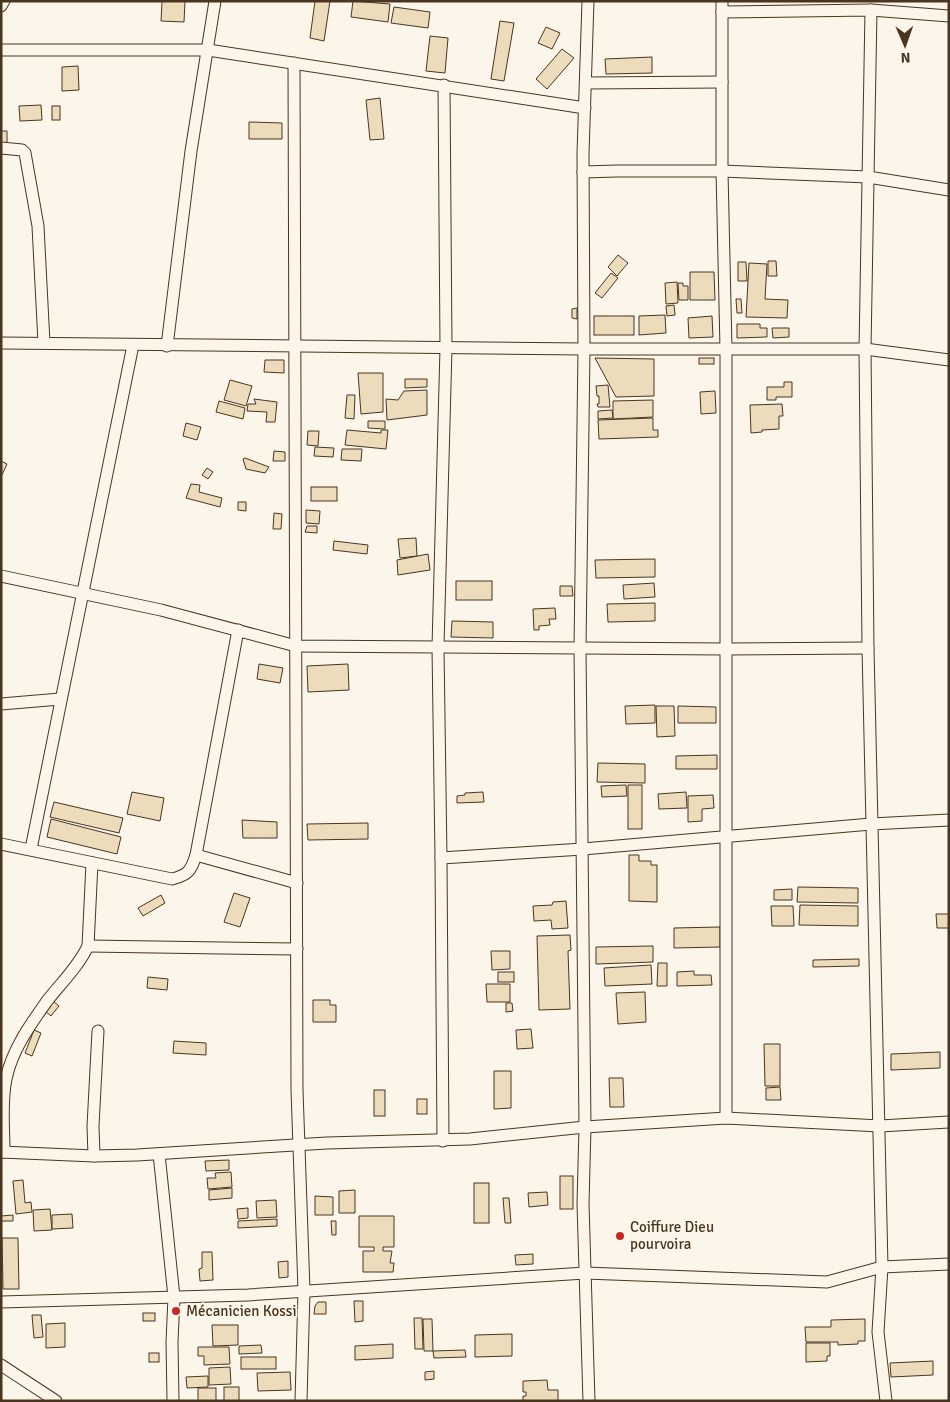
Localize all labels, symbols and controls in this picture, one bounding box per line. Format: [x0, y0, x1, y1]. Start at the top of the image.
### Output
north arrow [880, 20, 930, 70]
text: N [900, 49, 911, 66]
place label: Coiffure Dieu pourvoira [630, 1218, 714, 1253]
marker: Coiffure Dieu pourvoira [614, 1230, 626, 1242]
place label: Mécanicien Kossi [186, 1302, 297, 1320]
marker: Mécanicien Kossi [170, 1305, 182, 1317]

